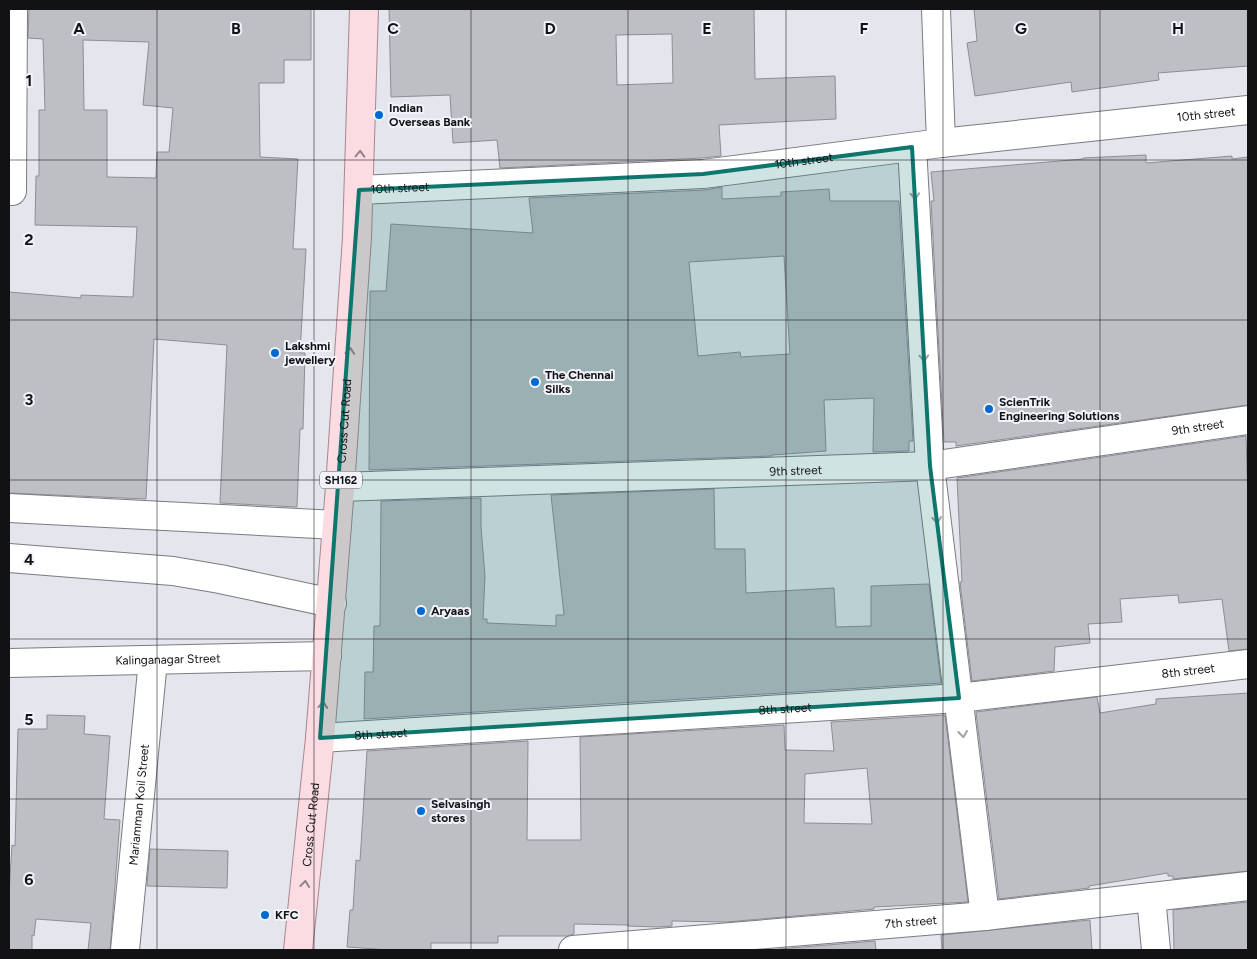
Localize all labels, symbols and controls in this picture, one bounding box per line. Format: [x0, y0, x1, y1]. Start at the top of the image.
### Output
text: A [73, 19, 85, 38]
text: B [231, 19, 241, 38]
text: C [387, 19, 399, 38]
text: D [544, 19, 556, 38]
text: E [702, 19, 712, 38]
text: F [860, 19, 869, 38]
text: G [1015, 19, 1027, 38]
text: H [1172, 19, 1184, 38]
text: 1 [26, 71, 32, 90]
place label: Indian Overseas Bank [389, 101, 471, 129]
street label: 10th street [1176, 104, 1237, 125]
marker: Indian Overseas Bank [373, 109, 385, 121]
one-way arrow [355, 150, 365, 158]
street label: 10th street [774, 150, 834, 172]
street label: 10th street [370, 180, 430, 196]
one-way arrow [909, 192, 920, 200]
text: 2 [24, 230, 34, 249]
place label: Lakshmi jewellery [284, 339, 335, 367]
marker: Lakshmi jewellery [269, 347, 281, 359]
one-way arrow [344, 347, 355, 355]
one-way arrow [918, 355, 929, 363]
place label: The Chennai Silks [545, 368, 614, 396]
marker: The Chennai Silks [529, 376, 541, 388]
street label: Cross Cut Road [335, 379, 354, 464]
text: 3 [25, 390, 34, 409]
place label: ScienTrik Engineering Solutions [999, 395, 1120, 423]
marker: ScienTrik Engineering Solutions [983, 403, 995, 415]
street label: 9th street [1171, 416, 1225, 438]
street label: 9th street [769, 463, 823, 479]
road number: SH162 [320, 472, 362, 488]
one-way arrow [931, 516, 942, 524]
text: 4 [24, 550, 34, 569]
place label: Aryaas [431, 604, 470, 618]
marker: Aryaas [415, 605, 427, 617]
street label: Kalinganagar Street [115, 651, 221, 668]
street label: 8th street [1161, 661, 1216, 681]
street label: 8th street [758, 700, 813, 718]
one-way arrow [317, 701, 328, 709]
text: 5 [24, 710, 34, 729]
street label: 8th street [354, 726, 408, 743]
one-way arrow [957, 730, 968, 738]
street label: Mariamman Koil Street [126, 743, 152, 866]
street label: Cross Cut Road [300, 782, 322, 867]
place label: Selvasingh stores [431, 797, 491, 825]
marker: Selvasingh stores [415, 805, 427, 817]
text: 6 [24, 870, 34, 889]
one-way arrow [299, 880, 310, 888]
place label: KFC [275, 908, 299, 922]
marker: KFC [259, 909, 271, 921]
street label: 7th street [884, 913, 938, 931]

